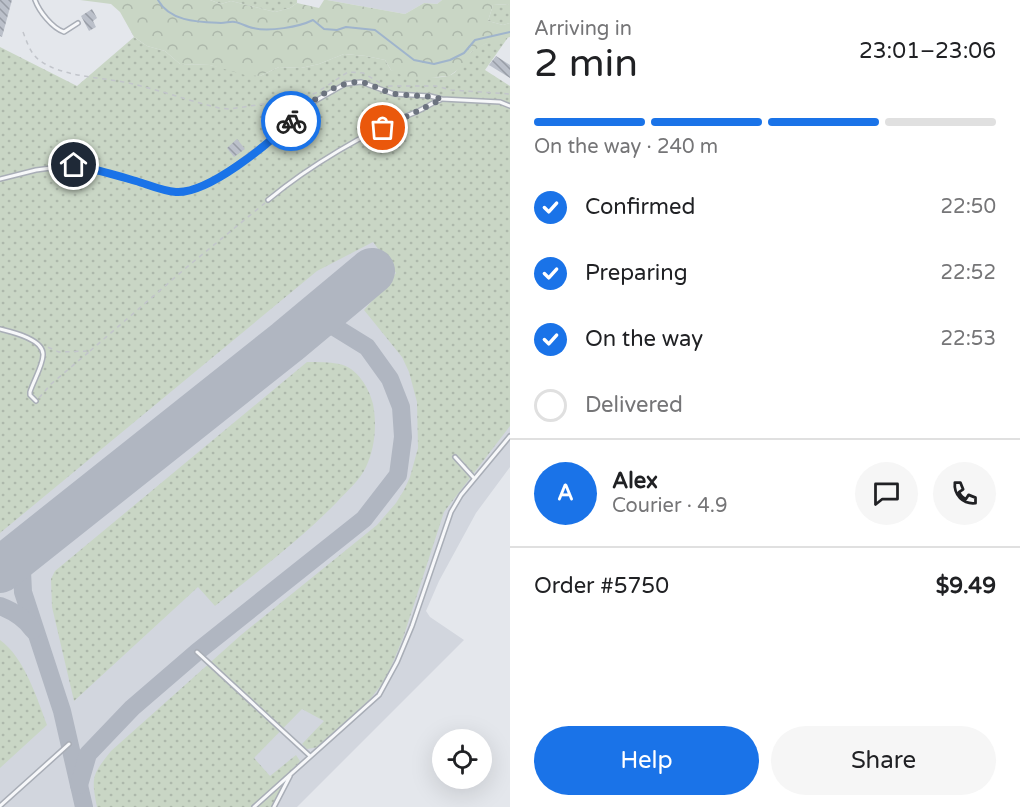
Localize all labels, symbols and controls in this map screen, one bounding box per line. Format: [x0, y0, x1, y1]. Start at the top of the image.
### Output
text: Arriving in [534, 17, 632, 41]
text: 23:01–23:06 [859, 38, 996, 64]
text: 2 min [534, 40, 638, 87]
courier [261, 91, 321, 151]
pin [357, 102, 408, 153]
icon: bike [275, 105, 308, 138]
icon: bag [366, 111, 399, 144]
text: On the way · 240 m [534, 135, 718, 159]
pin [48, 139, 99, 190]
icon: home [57, 148, 90, 181]
icon: check [534, 191, 567, 224]
text: Confirmed [585, 194, 695, 220]
text: 22:50 [941, 195, 996, 219]
icon: check [534, 257, 567, 290]
text: Preparing [585, 260, 688, 286]
text: 22:52 [941, 261, 996, 285]
icon: check [534, 323, 567, 356]
text: On the way [585, 326, 703, 352]
text: 22:53 [941, 327, 996, 351]
text: Delivered [585, 392, 683, 418]
button: chat [855, 462, 918, 525]
button: phone [933, 462, 996, 525]
text: Alex [612, 468, 658, 494]
text: A [557, 480, 574, 506]
text: Courier · 4.9 [612, 494, 727, 518]
text: Order #5750 [534, 573, 669, 599]
text: $9.49 [936, 573, 996, 599]
button: Help [534, 726, 759, 795]
button: Share [771, 726, 996, 795]
map controls [432, 729, 492, 789]
button: locate [432, 729, 492, 789]

